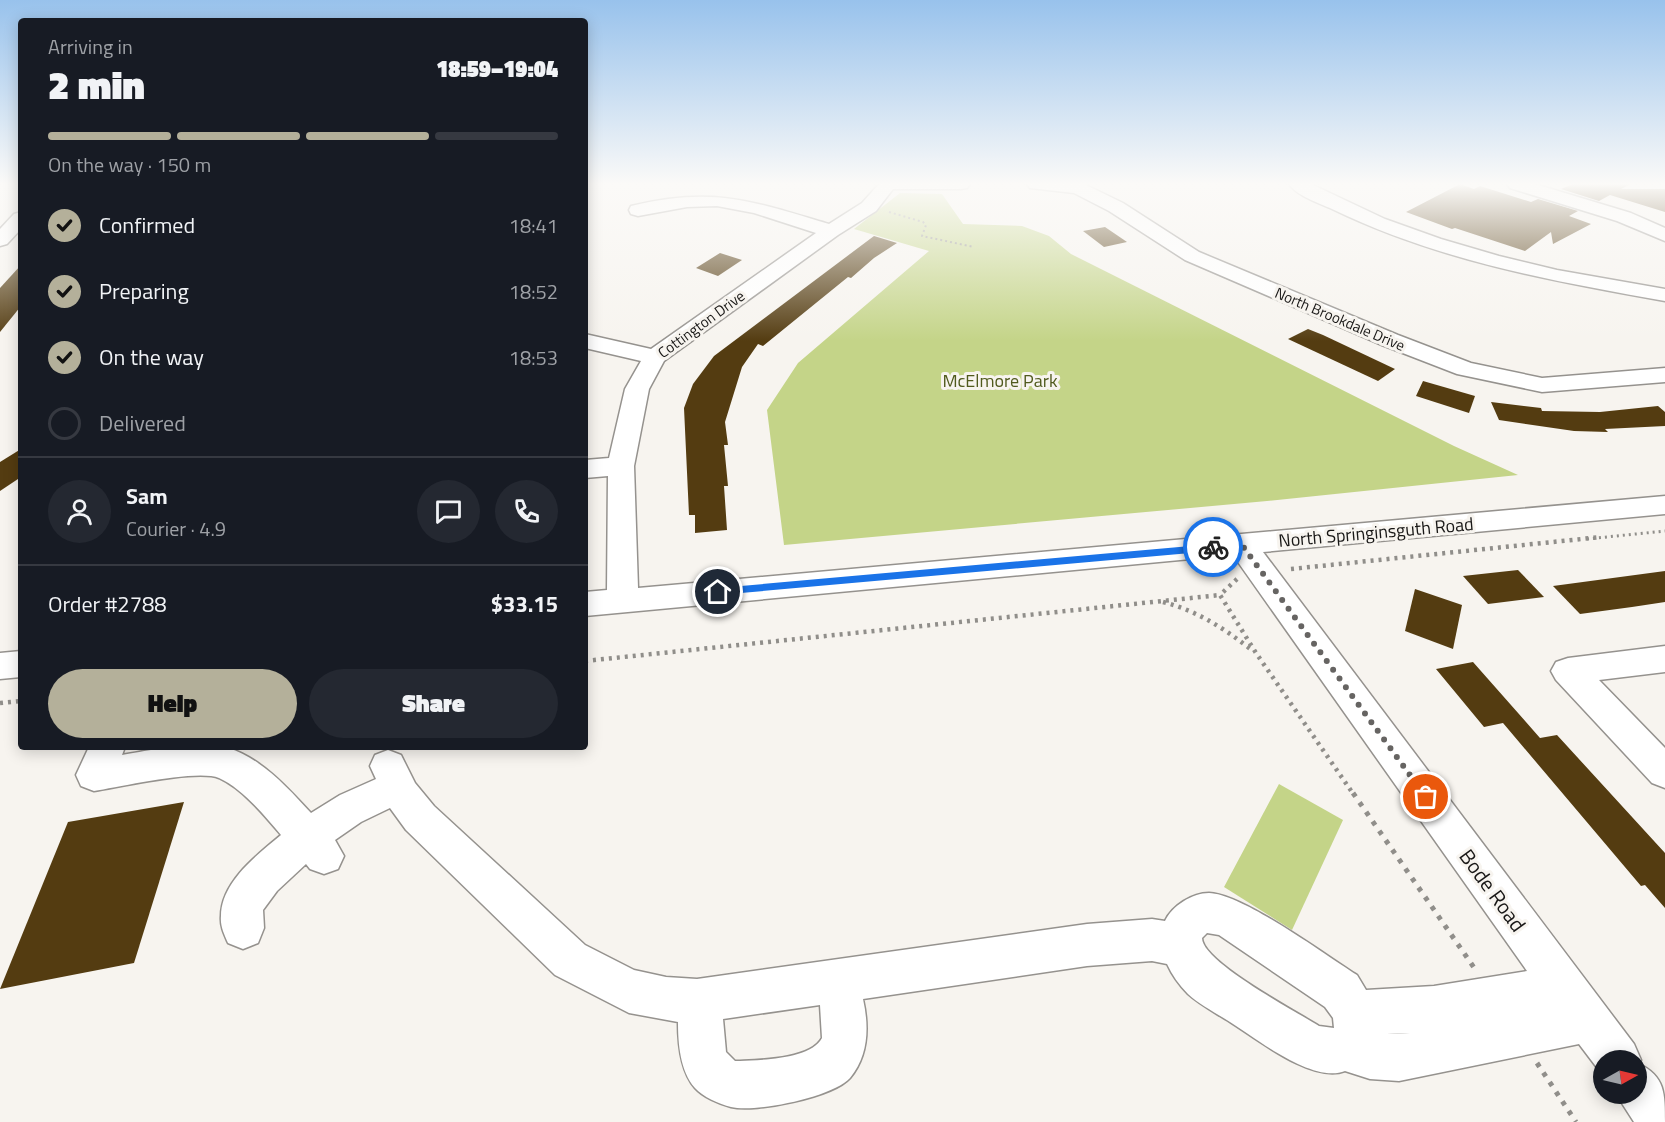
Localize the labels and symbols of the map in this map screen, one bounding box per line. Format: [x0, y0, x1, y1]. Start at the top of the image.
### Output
street label: North Brookdale Drive [1271, 281, 1409, 357]
street label: Cottington Drive [653, 284, 749, 364]
park label: McElmore Park [942, 367, 1058, 394]
street label: North Springinsguth Road [1277, 510, 1475, 554]
courier [1183, 517, 1243, 577]
pin [692, 566, 743, 617]
pin [1400, 771, 1451, 822]
street label: Bode Road [1452, 842, 1534, 938]
north arrow [1593, 1050, 1647, 1104]

